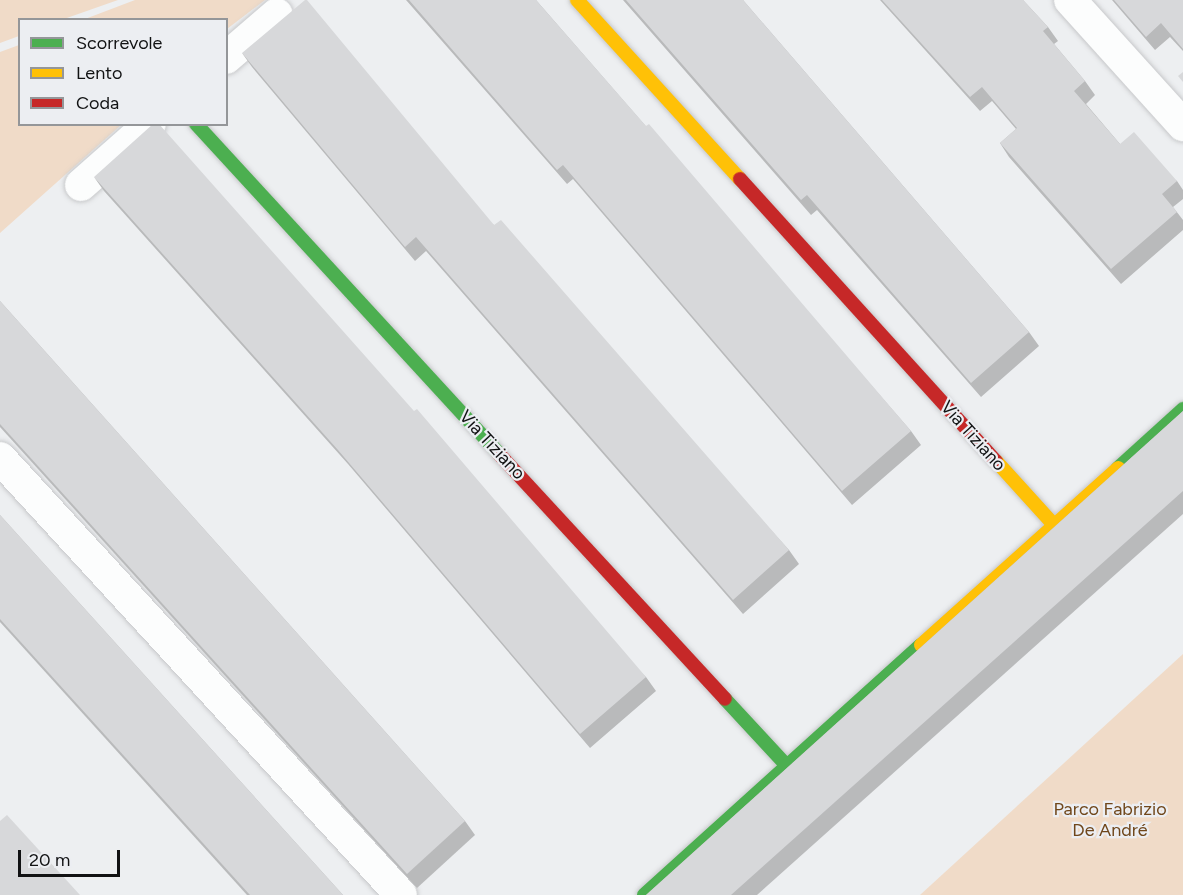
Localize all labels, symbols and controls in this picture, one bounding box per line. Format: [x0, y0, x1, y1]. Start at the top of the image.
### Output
legend [18, 18, 228, 126]
text: Scorrevole [76, 32, 162, 54]
text: Lento [76, 62, 122, 84]
text: Coda [76, 92, 119, 114]
street label: Via Tiziano [936, 396, 1010, 476]
street label: Via Tiziano [454, 406, 530, 484]
park label: Parco Fabrizio De André [1053, 799, 1167, 842]
scale bar [21, 838, 123, 876]
text: 20 m [29, 849, 70, 871]

